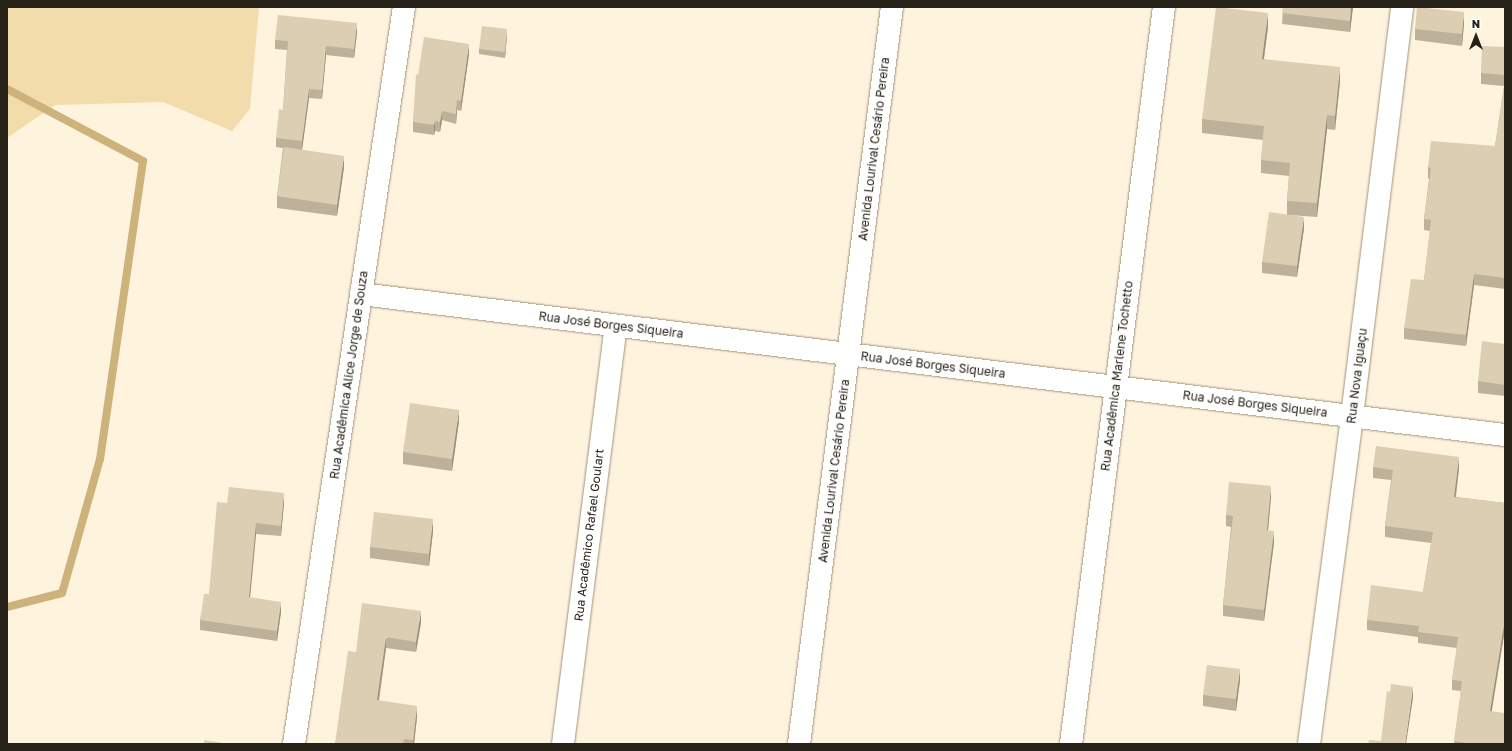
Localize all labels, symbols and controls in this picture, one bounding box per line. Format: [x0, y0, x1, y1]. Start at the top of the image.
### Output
north arrow [1456, 16, 1496, 56]
text: N [1472, 17, 1480, 30]
street label: Avenida Lourival Cesário Pereira [856, 56, 892, 242]
street label: Rua Acadêmica Alice Jorge de Souza [327, 270, 371, 480]
street label: Rua Acadêmica Marlene Tochetto [1098, 280, 1136, 472]
street label: Rua José Borges Siqueira [538, 309, 684, 341]
street label: Rua Nova Iguaçu [1344, 327, 1370, 425]
street label: Rua José Borges Siqueira [860, 349, 1006, 381]
street label: Avenida Lourival Cesário Pereira [816, 378, 852, 564]
street label: Rua José Borges Siqueira [1182, 388, 1328, 420]
street label: Rua Acadêmico Rafael Goulart [571, 448, 607, 622]

